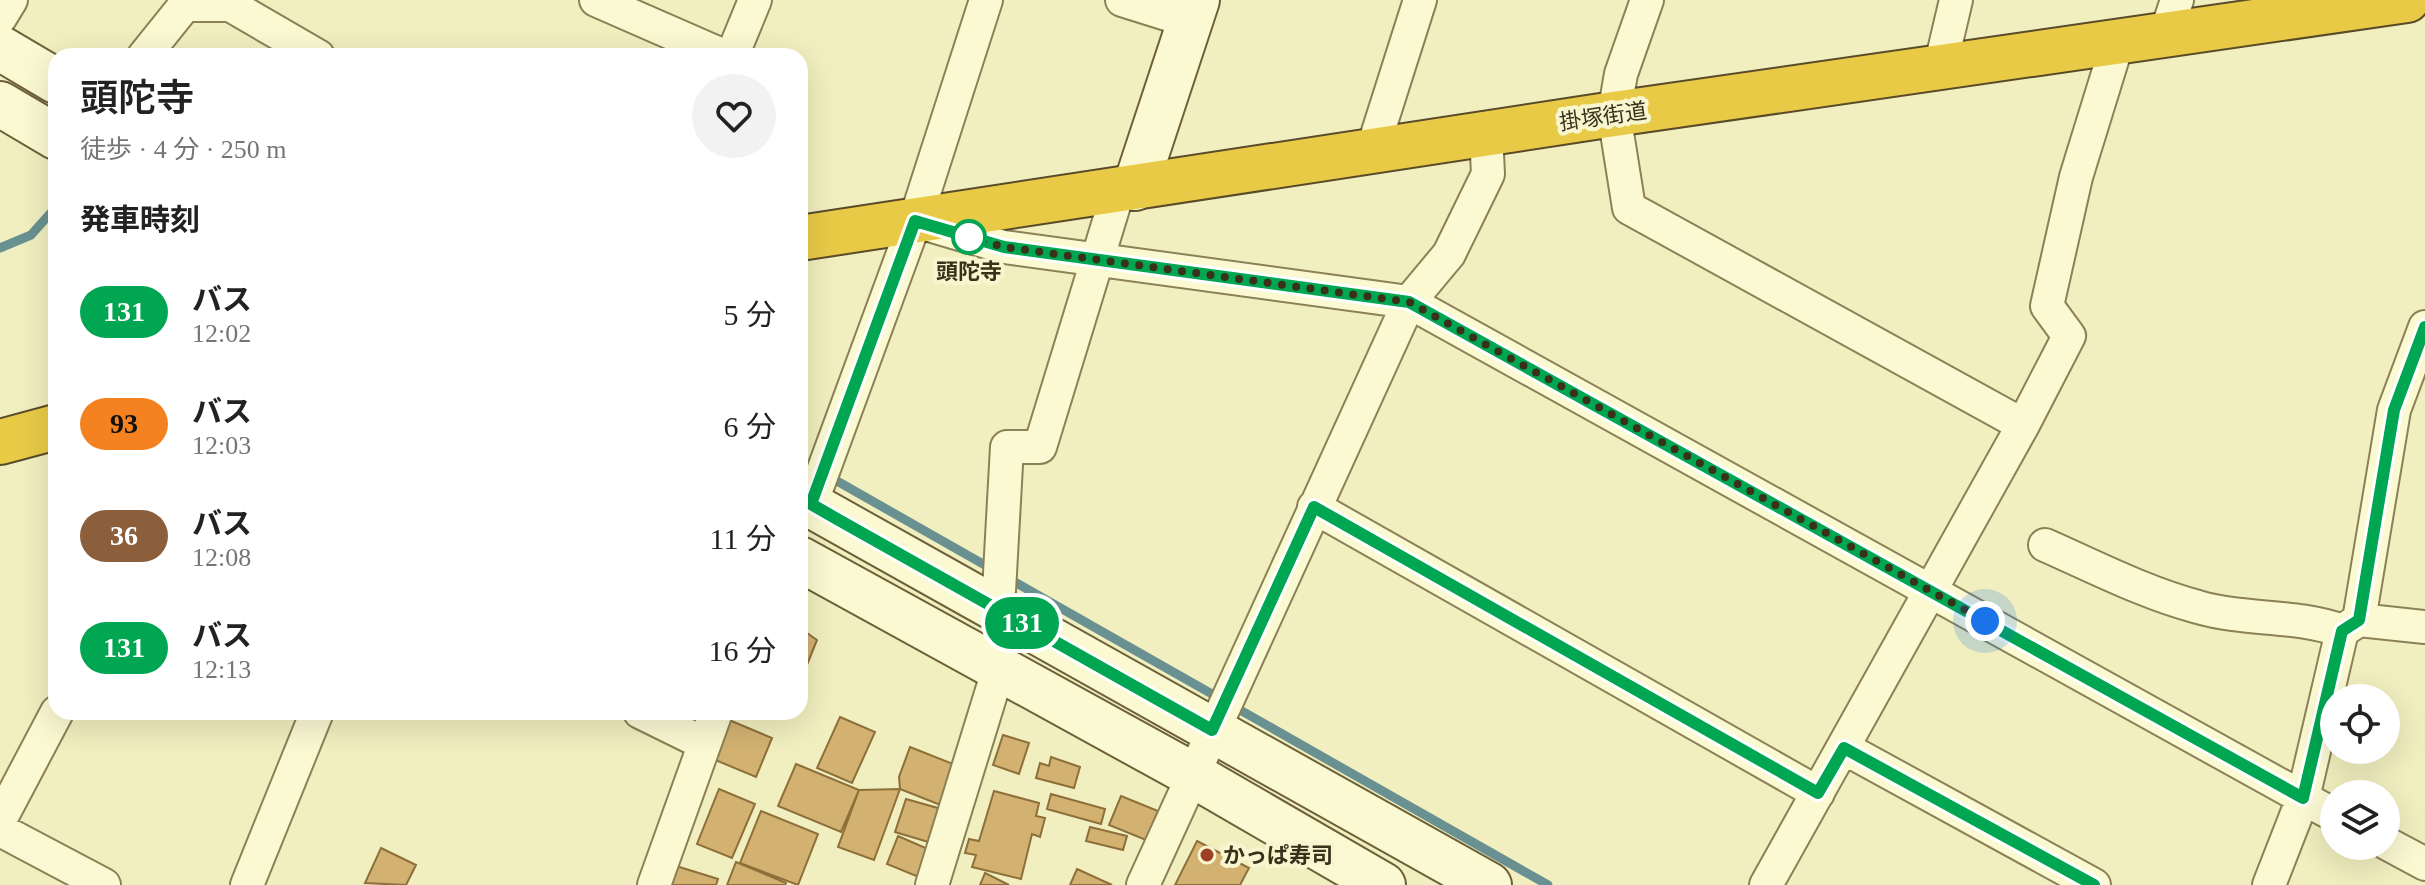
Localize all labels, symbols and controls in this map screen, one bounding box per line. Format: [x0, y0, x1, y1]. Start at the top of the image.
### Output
button: heart [692, 74, 776, 158]
text: 頭陀寺 [80, 77, 194, 119]
street label: 掛塚街道 [1558, 98, 1648, 135]
text: 徒歩 · 4 分 · 250 m [80, 135, 287, 164]
text: 発車時刻 [80, 203, 200, 236]
marker: 頭陀寺 [952, 220, 986, 254]
place label: 頭陀寺 [936, 259, 1002, 284]
text: バス [192, 283, 252, 316]
text: 131 [103, 296, 145, 327]
text: 5 分 [724, 298, 776, 331]
text: 12:02 [192, 319, 251, 348]
text: バス [192, 395, 252, 428]
text: 93 [110, 408, 138, 439]
text: 6 分 [724, 410, 776, 443]
text: 12:03 [192, 431, 251, 460]
text: バス [192, 507, 252, 540]
text: 36 [110, 520, 138, 551]
text: 11 分 [710, 522, 776, 555]
text: 12:08 [192, 543, 251, 572]
line badge: 131 [976, 597, 1068, 649]
your location [1965, 601, 2005, 641]
text: 131 [1001, 607, 1043, 638]
text: バス [192, 619, 252, 652]
text: 131 [103, 632, 145, 663]
text: 16 分 [709, 634, 776, 667]
text: 12:13 [192, 655, 251, 684]
map controls [2320, 684, 2400, 860]
button: locate [2320, 684, 2400, 764]
button: layers [2320, 780, 2400, 860]
place label: かっぱ寿司 [1223, 843, 1333, 868]
marker: かっぱ寿司 [1198, 846, 1216, 864]

